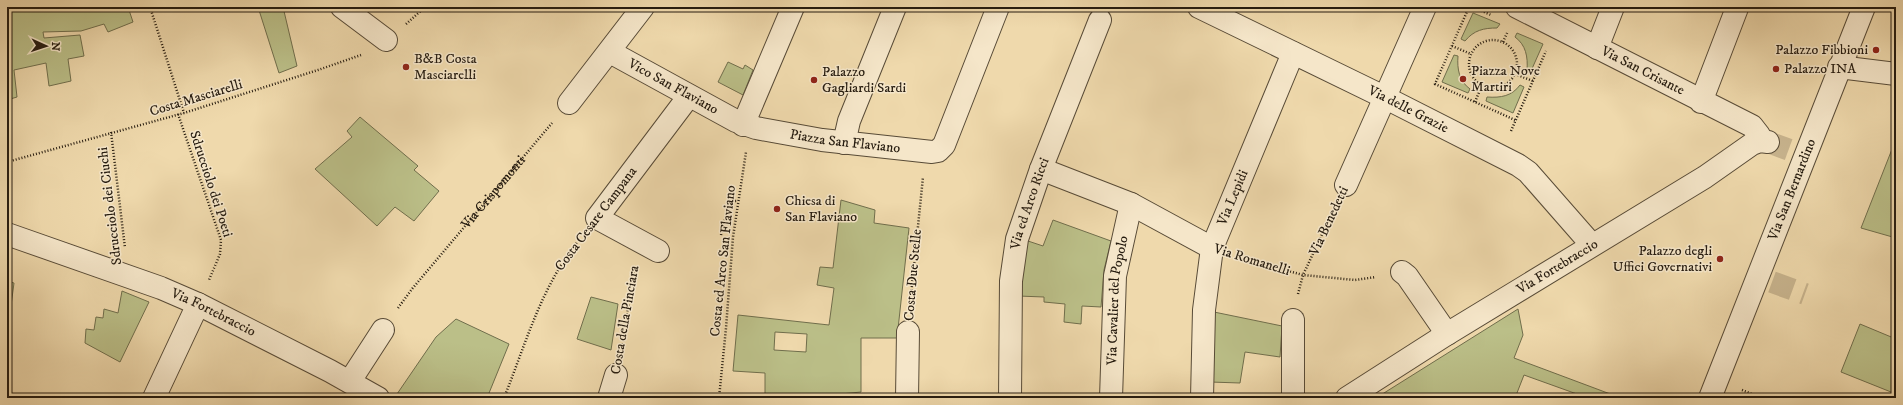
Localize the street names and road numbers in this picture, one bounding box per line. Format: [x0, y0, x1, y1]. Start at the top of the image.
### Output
street label: Via San Crisante [1597, 42, 1688, 99]
street label: Vico San Flaviano [624, 54, 722, 119]
street label: Costa Masciarelli [147, 75, 245, 121]
street label: Via delle Grazie [1364, 81, 1452, 137]
street label: Piazza San Flaviano [788, 125, 901, 157]
street label: Sdrucciolo dei Poeti [185, 129, 237, 240]
street label: Via San Bernardino [1764, 136, 1820, 244]
street label: Sdrucciolo dei Ciuchi [94, 146, 126, 266]
street label: Via Crispomonti [457, 152, 530, 234]
street label: Via ed Arco Ricci [1006, 155, 1054, 251]
street label: Costa Cesare Campana [551, 163, 641, 275]
street label: Via Lepidi [1213, 167, 1253, 229]
street label: Via Benedetti [1305, 183, 1353, 259]
street label: Costa ed Arco San Flaviano [706, 184, 740, 338]
street label: Costa Due Stelle [900, 228, 926, 322]
street label: Via Cavalier del Popolo [1103, 234, 1133, 366]
street label: Via Fortebraccio [1513, 235, 1602, 299]
street label: Via Romanelli [1211, 240, 1293, 280]
street label: Costa della Pinciara [607, 264, 643, 376]
street label: Via Fortebraccio [167, 284, 259, 341]

